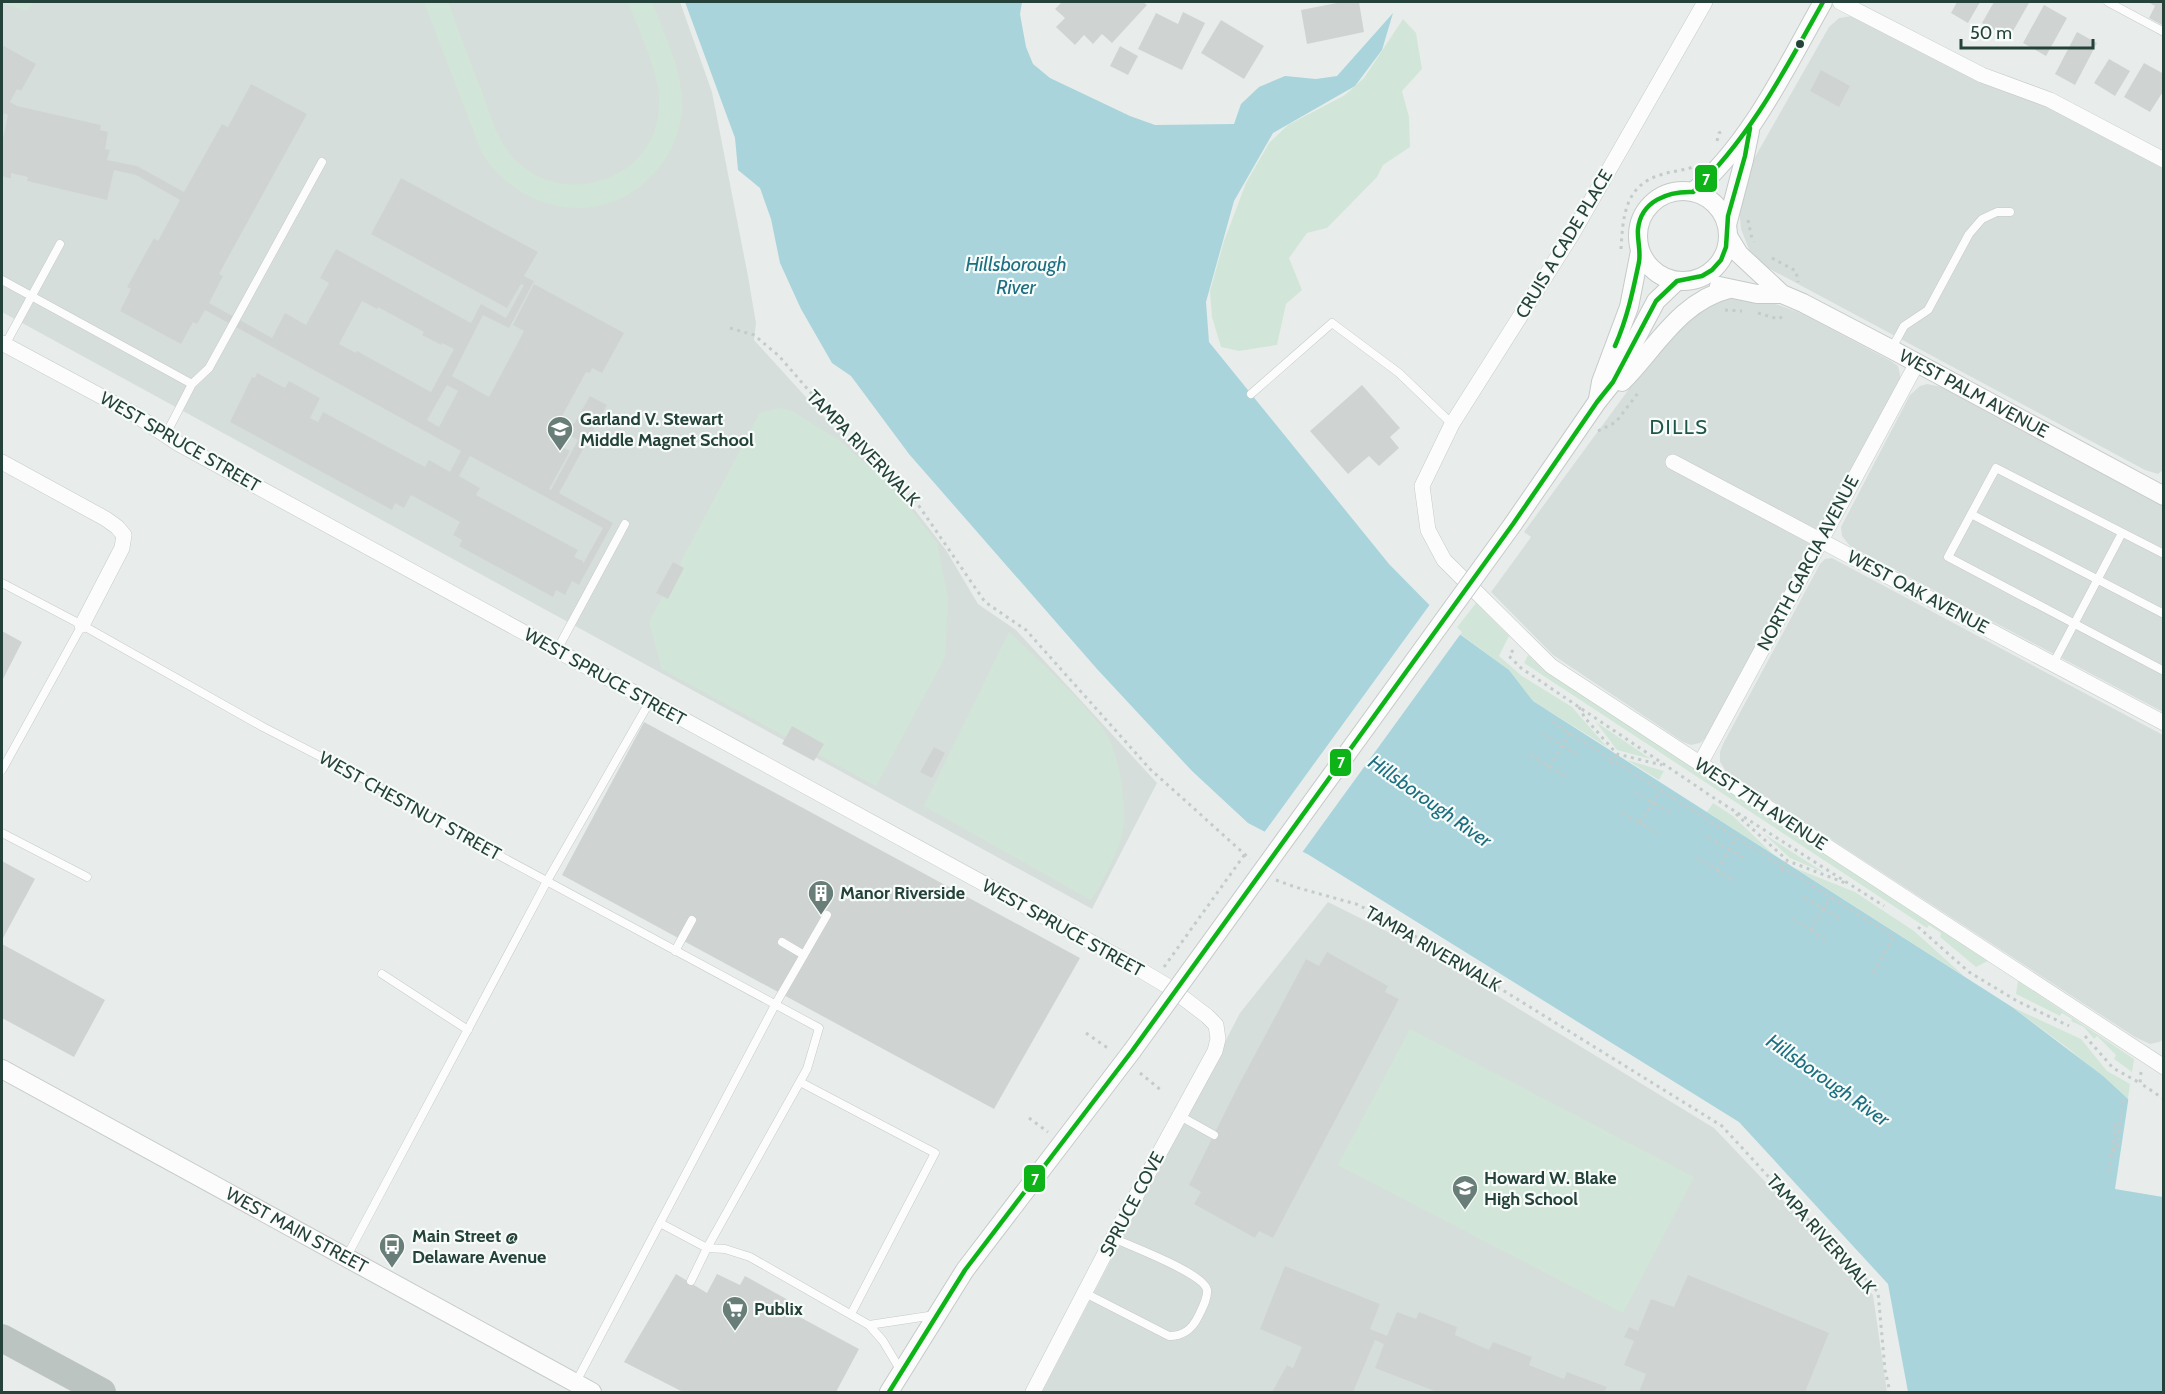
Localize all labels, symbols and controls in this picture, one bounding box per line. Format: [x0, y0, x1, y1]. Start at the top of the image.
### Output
scale bar [1961, 12, 2093, 50]
text: 50 m [1970, 22, 2012, 44]
unlabelled marker [1794, 38, 1806, 50]
line badge: 7 [1694, 164, 1718, 193]
street label: CRUIS A CADE PLACE [1511, 166, 1617, 322]
text: 7 [1702, 170, 1711, 189]
water label: Hillsborough River [965, 252, 1067, 299]
street label: WEST PALM AVENUE [1895, 344, 2052, 443]
street label: TAMPA RIVERWALK [802, 385, 925, 511]
street label: WEST SPRUCE STREET [96, 387, 264, 497]
place label: Garland V. Stewart Middle Magnet School [580, 408, 754, 451]
school or university icon: Garland V. Stewart Middle Magnet School [545, 414, 575, 452]
district label: DILLS [1650, 415, 1708, 439]
street label: NORTH GARCIA AVENUE [1752, 472, 1864, 654]
street label: WEST OAK AVENUE [1844, 545, 1992, 639]
street label: WEST SPRUCE STREET [520, 623, 690, 731]
street label: WEST CHESTNUT STREET [315, 747, 505, 865]
line badge: 7 [1329, 748, 1352, 777]
water label: Hillsborough River [1364, 750, 1497, 853]
text: 7 [1337, 753, 1346, 772]
street label: WEST 7TH AVENUE [1691, 753, 1831, 855]
street label: WEST SPRUCE STREET [978, 874, 1148, 982]
building icon: Manor Riverside [806, 878, 836, 916]
place label: Manor Riverside [840, 882, 965, 904]
street label: TAMPA RIVERWALK [1361, 901, 1505, 997]
water label: Hillsborough River [1762, 1029, 1895, 1132]
street label: SPRUCE COVE [1095, 1148, 1169, 1260]
line badge: 7 [1023, 1164, 1046, 1193]
place label: Howard W. Blake High School [1484, 1167, 1616, 1210]
text: 7 [1031, 1170, 1040, 1189]
street label: TAMPA RIVERWALK [1762, 1170, 1881, 1299]
school or university icon: Howard W. Blake High School [1450, 1173, 1480, 1211]
street label: WEST MAIN STREET [222, 1183, 372, 1278]
place label: Main Street @ Delaware Avenue [412, 1225, 546, 1268]
bus stop icon: Main Street @ Delaware Avenue [377, 1231, 407, 1269]
supermarket icon: Publix [720, 1294, 750, 1332]
place label: Publix [754, 1298, 803, 1320]

